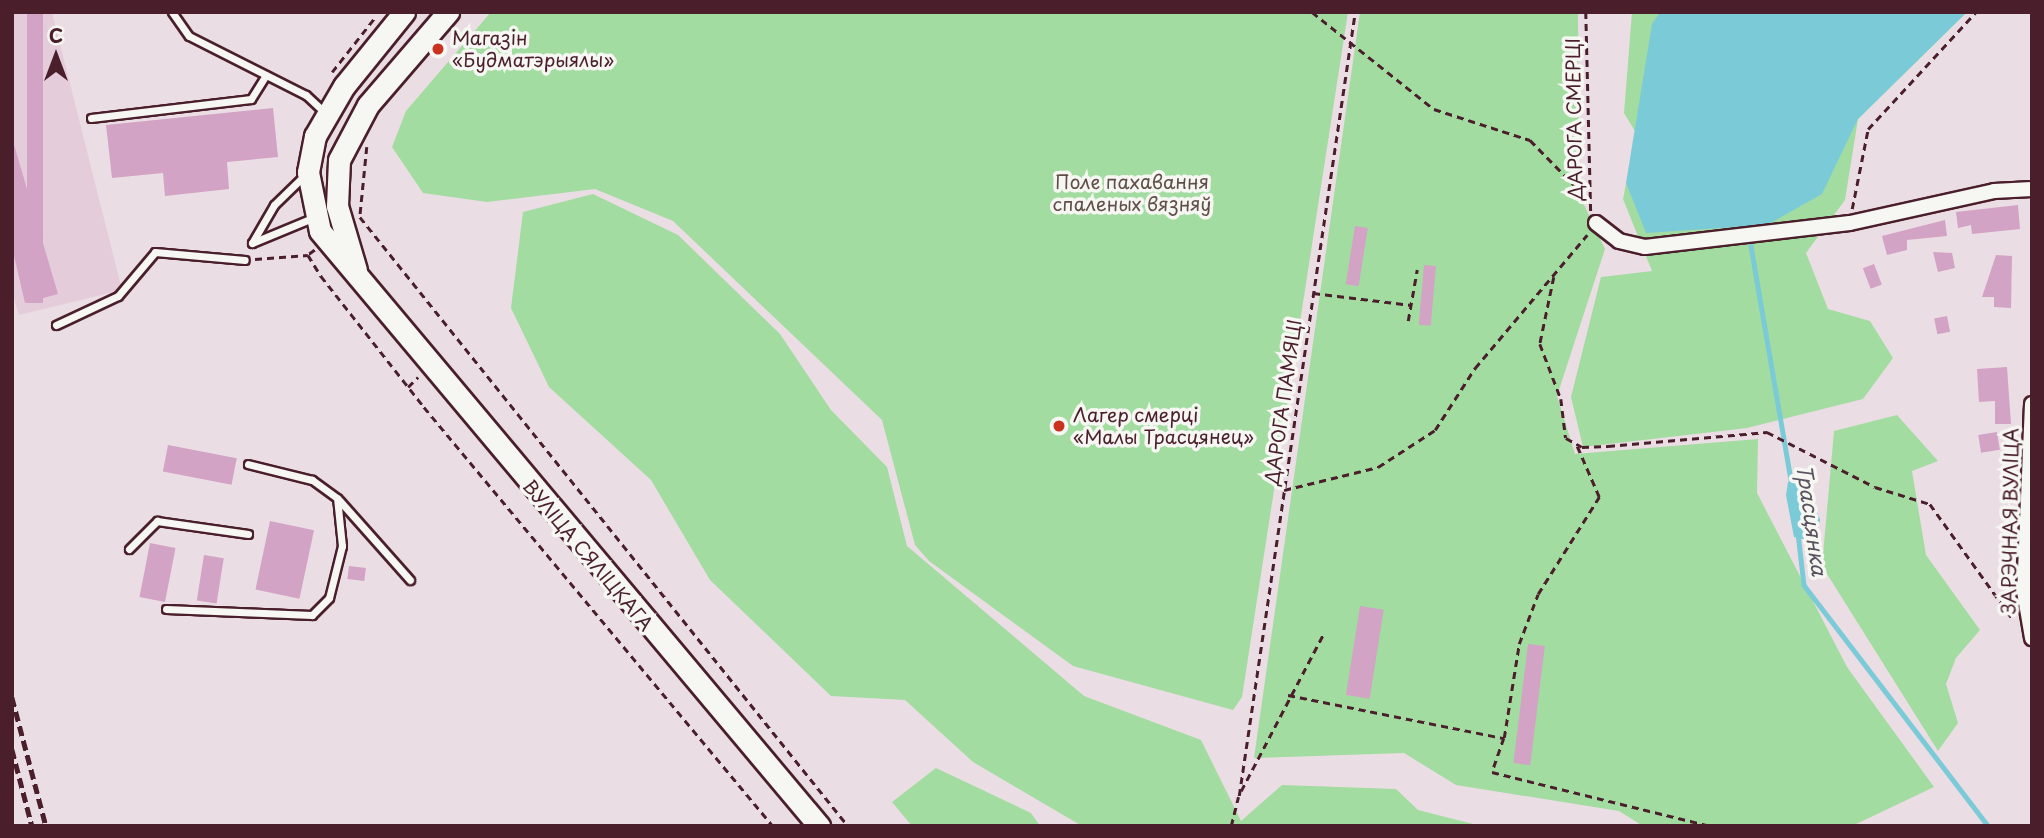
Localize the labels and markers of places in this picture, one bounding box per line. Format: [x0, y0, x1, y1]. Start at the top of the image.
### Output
place label: Магазін «Будматэрыялы» [452, 27, 614, 71]
marker: Магазін «Будматэрыялы» [430, 41, 446, 57]
place label: Лагер смерці «Малы Трасцянец» [1073, 404, 1255, 448]
marker: Лагер смерці «Малы Трасцянец» [1051, 418, 1067, 434]

